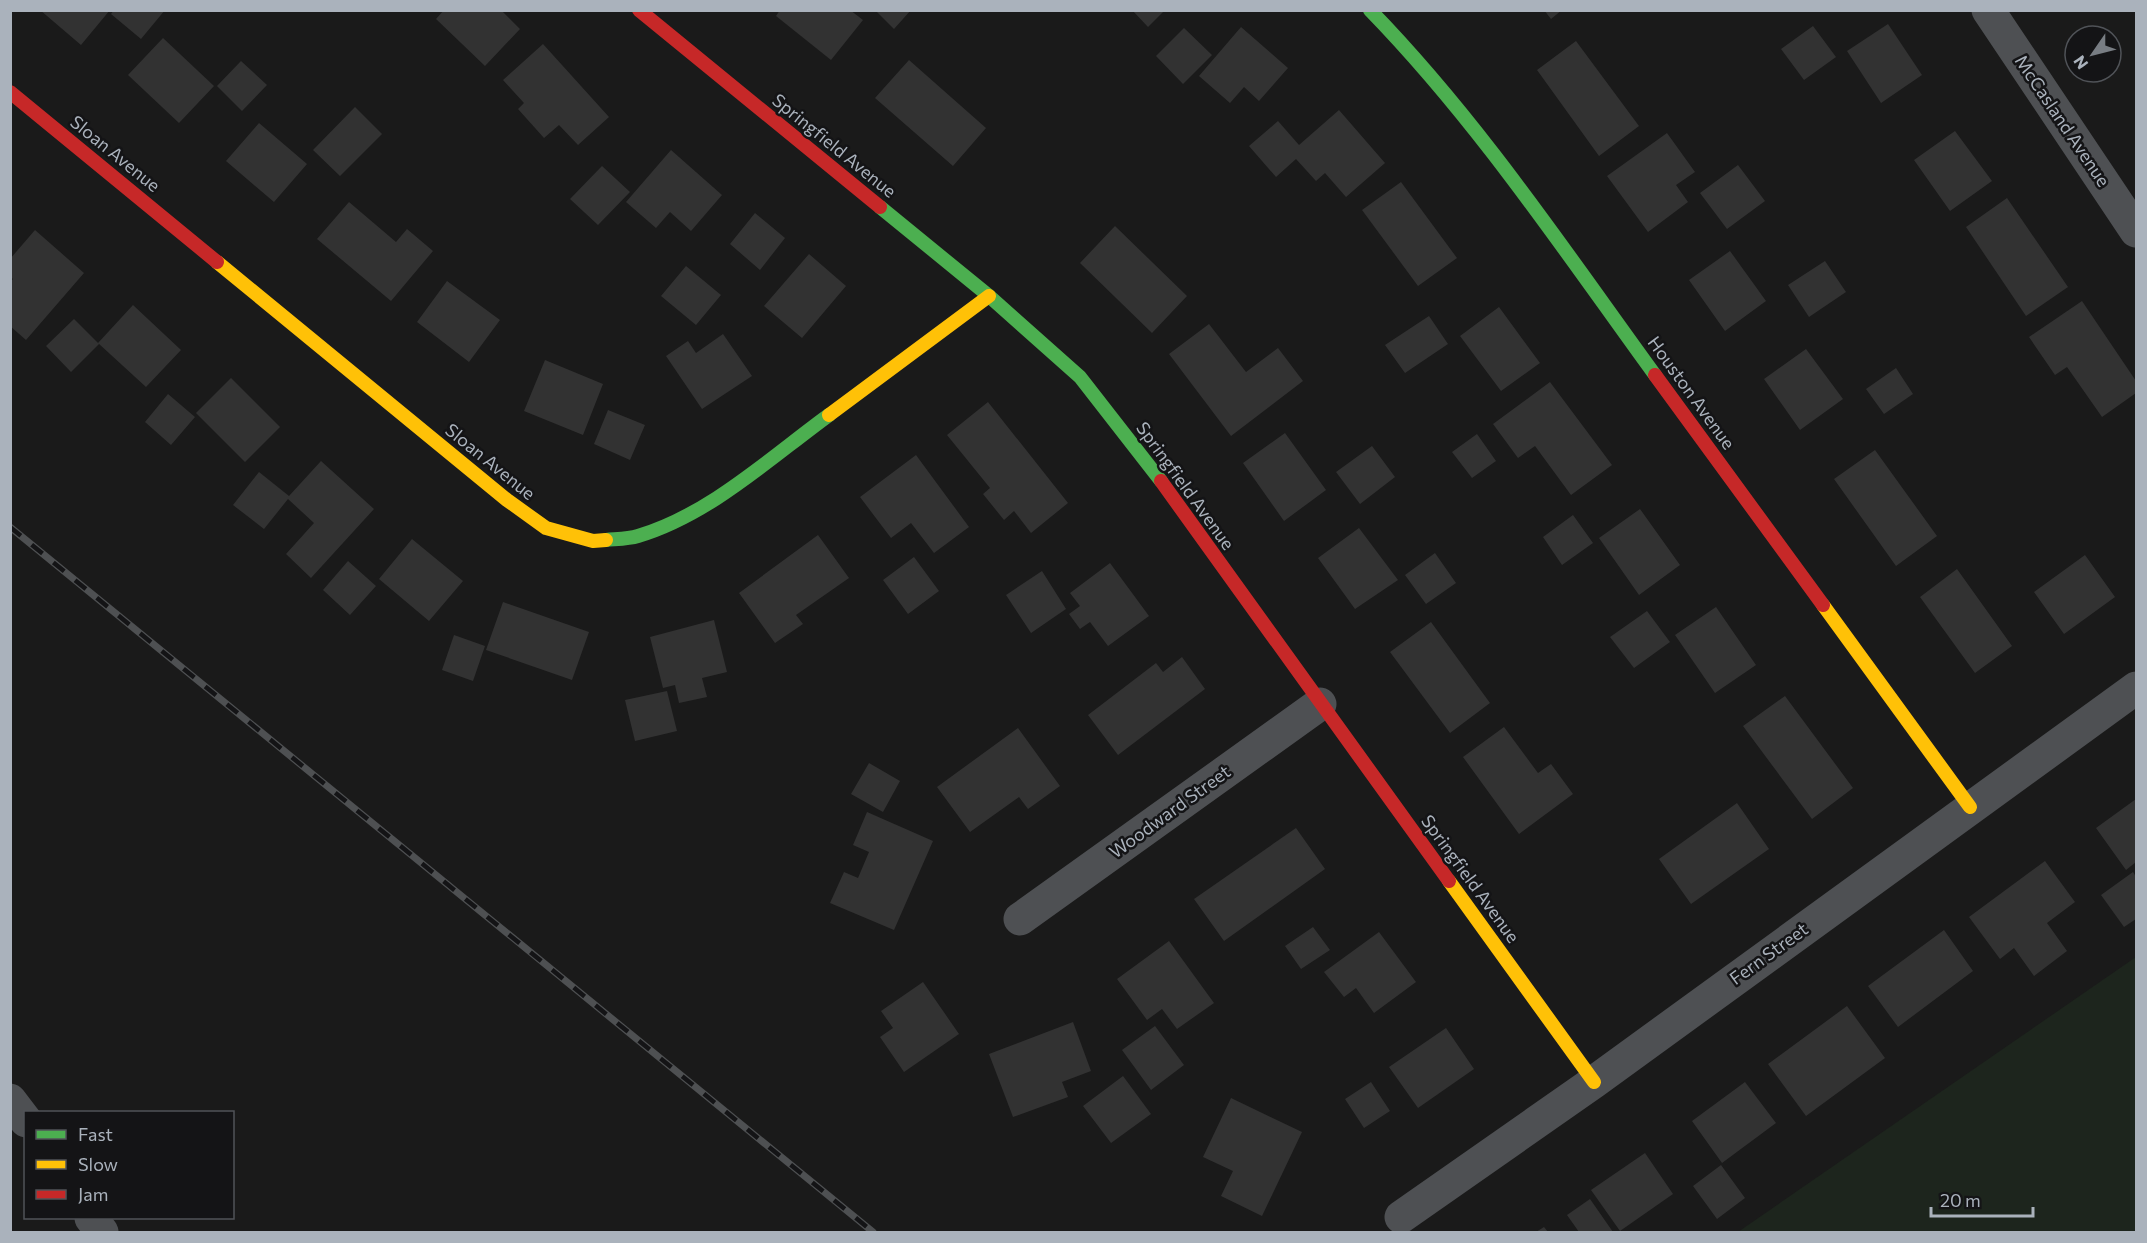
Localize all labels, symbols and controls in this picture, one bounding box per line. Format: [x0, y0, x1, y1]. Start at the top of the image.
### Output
north arrow [2063, 24, 2123, 84]
street label: McCasland Avenue [2011, 50, 2115, 190]
text: N [2069, 53, 2092, 73]
street label: Springfield Avenue [768, 89, 901, 202]
street label: Sloan Avenue [66, 110, 165, 196]
street label: Houston Avenue [1643, 332, 1740, 453]
street label: Springfield Avenue [1132, 417, 1240, 554]
street label: Sloan Avenue [441, 418, 540, 504]
street label: Woodward Street [1105, 760, 1234, 862]
street label: Springfield Avenue [1417, 810, 1525, 947]
street label: Fern Street [1725, 917, 1812, 989]
legend [24, 1111, 234, 1219]
text: Fast [78, 1123, 113, 1145]
text: Slow [78, 1153, 118, 1175]
scale bar [1931, 1180, 2033, 1218]
text: Jam [78, 1183, 108, 1205]
text: 20 m [1940, 1189, 1981, 1211]

